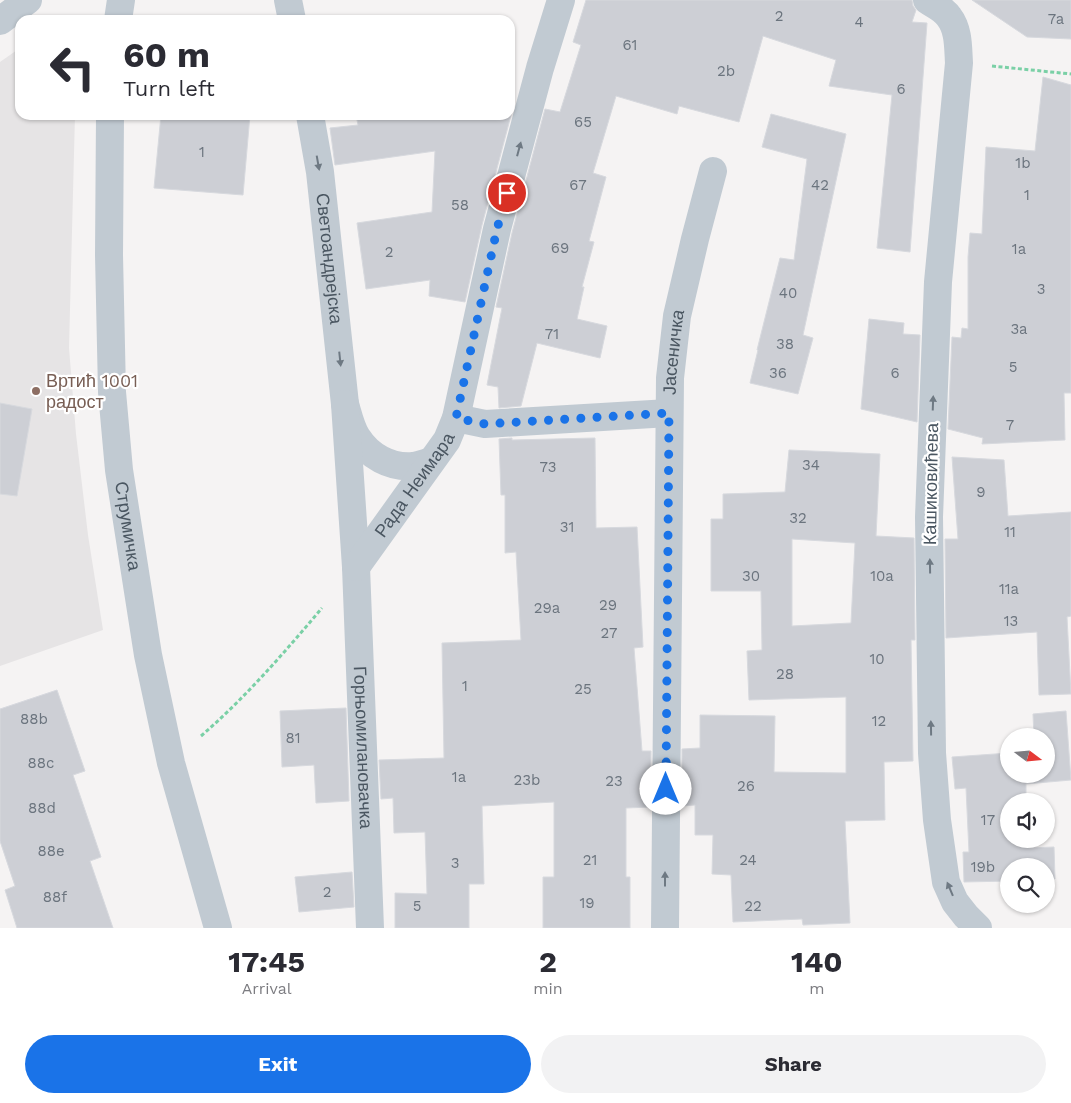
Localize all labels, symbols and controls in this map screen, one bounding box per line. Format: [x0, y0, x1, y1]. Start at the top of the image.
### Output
house number: 2 [775, 7, 783, 25]
house number: 7a [1048, 10, 1065, 28]
house number: 4 [854, 13, 864, 31]
text: 60 m [123, 34, 210, 76]
icon: left [40, 35, 105, 100]
house number: 61 [623, 36, 637, 54]
house number: 2b [717, 62, 735, 80]
text: Turn left [123, 76, 215, 101]
house number: 6 [896, 80, 906, 98]
house number: 65 [574, 113, 592, 131]
one-way arrow [515, 141, 523, 156]
house number: 1 [199, 143, 205, 161]
house number: 1b [1015, 154, 1031, 172]
one-way arrow [315, 155, 323, 171]
pin [486, 172, 528, 214]
house number: 67 [569, 176, 587, 194]
house number: 42 [811, 176, 829, 194]
icon: arrive [493, 179, 521, 207]
house number: 1 [1024, 186, 1030, 204]
street label: Светоандрејска [312, 192, 347, 326]
house number: 58 [451, 196, 469, 214]
house number: 69 [551, 239, 569, 257]
house number: 1a [1012, 240, 1027, 258]
house number: 2 [385, 243, 393, 261]
house number: 3 [1037, 280, 1045, 298]
house number: 40 [779, 284, 797, 302]
street label: Јасеничка [659, 306, 688, 395]
house number: 3a [1010, 320, 1028, 338]
house number: 71 [545, 325, 559, 343]
house number: 38 [776, 335, 794, 353]
one-way arrow [337, 351, 345, 367]
house number: 5 [1009, 358, 1017, 376]
house number: 36 [769, 364, 787, 382]
house number: 6 [890, 364, 900, 382]
place label: Вртић 1001 радост [46, 370, 138, 412]
marker: Вртић 1001 радост [30, 385, 42, 397]
one-way arrow [930, 395, 938, 411]
house number: 7 [1006, 416, 1014, 434]
street label: Кашиковићева [919, 422, 942, 545]
street label: Рада Неимара [370, 429, 459, 541]
house number: 34 [802, 456, 820, 474]
house number: 73 [539, 458, 557, 476]
street label: Струмичка [111, 480, 146, 573]
house number: 9 [976, 483, 986, 501]
house number: 32 [789, 509, 807, 527]
house number: 31 [560, 518, 574, 536]
house number: 11 [1004, 523, 1016, 541]
one-way arrow [926, 557, 934, 573]
house number: 30 [742, 567, 760, 585]
house number: 10a [870, 567, 894, 585]
house number: 11a [999, 580, 1020, 598]
house number: 29 [599, 596, 617, 614]
house number: 29a [534, 599, 561, 617]
house number: 13 [1004, 612, 1018, 630]
house number: 27 [601, 624, 617, 642]
house number: 10 [869, 650, 885, 668]
house number: 28 [776, 665, 794, 683]
street label: Горњомилановачка [350, 666, 377, 830]
house number: 1 [462, 677, 468, 695]
house number: 25 [574, 680, 592, 698]
house number: 88b [20, 710, 48, 728]
house number: 12 [872, 712, 886, 730]
one-way arrow [927, 720, 935, 736]
north arrow [1000, 728, 1055, 782]
map controls [1000, 728, 1055, 913]
house number: 81 [285, 729, 301, 747]
house number: 88c [28, 754, 54, 772]
position arrow [639, 762, 691, 814]
house number: 1a [452, 768, 467, 786]
house number: 23b [514, 771, 540, 789]
house number: 23 [605, 772, 623, 790]
house number: 26 [737, 777, 755, 795]
button: sound [1000, 793, 1055, 848]
house number: 88d [28, 799, 56, 817]
house number: 17 [981, 811, 995, 829]
house number: 88e [37, 842, 65, 860]
house number: 21 [583, 851, 597, 869]
house number: 24 [739, 851, 757, 869]
house number: 3 [451, 854, 459, 872]
house number: 19b [971, 858, 995, 876]
button: search [1000, 858, 1055, 913]
one-way arrow [662, 871, 670, 887]
one-way arrow [945, 882, 953, 896]
house number: 2 [323, 883, 331, 901]
house number: 88f [43, 888, 67, 906]
house number: 19 [579, 894, 595, 912]
house number: 5 [413, 897, 421, 915]
house number: 22 [744, 897, 762, 915]
text: 17:45 [228, 944, 305, 979]
text: 2 [539, 944, 557, 979]
text: 140 [791, 944, 843, 979]
text: Arrival [242, 979, 292, 998]
text: min [533, 979, 563, 998]
text: m [809, 979, 824, 998]
button: Exit [25, 1035, 531, 1093]
button: Share [541, 1035, 1046, 1093]

